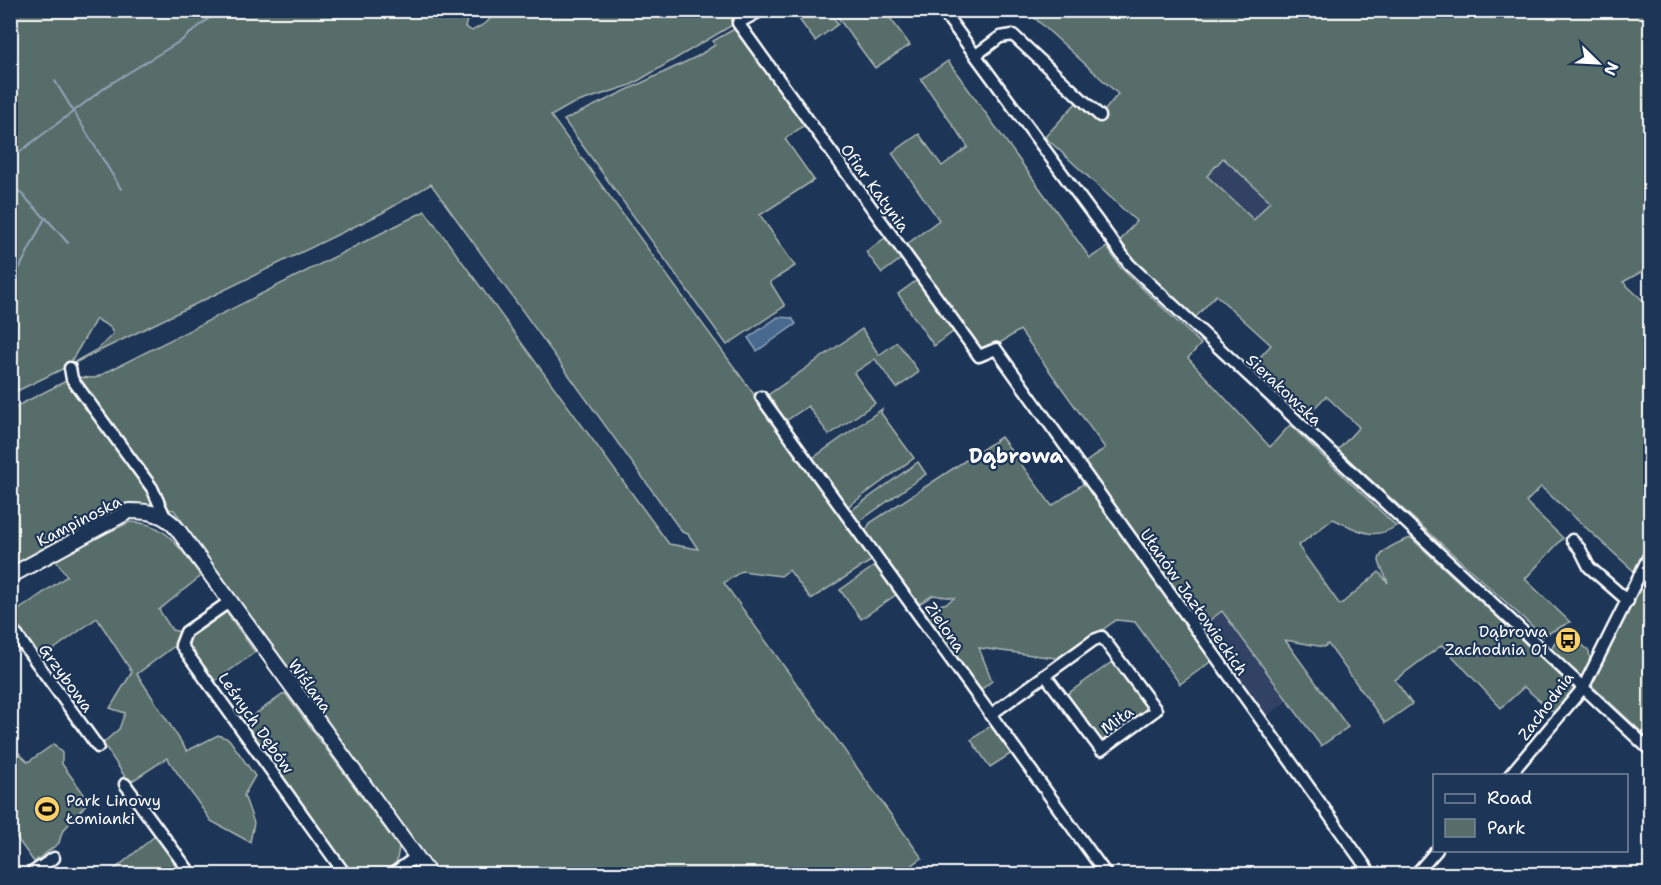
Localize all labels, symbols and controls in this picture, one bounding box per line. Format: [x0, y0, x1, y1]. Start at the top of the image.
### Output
north arrow [1568, 33, 1628, 93]
text: N [1599, 59, 1623, 79]
street label: Ofiar Katynia [836, 140, 914, 236]
street label: Sierakowska [1242, 349, 1326, 431]
district label: Dąbrowa [969, 443, 1064, 469]
street label: Kampinoska [33, 491, 125, 551]
street label: Ułanów Jazłowieckich [1135, 525, 1253, 679]
street label: Zielona [920, 598, 970, 656]
place label: Dąbrowa Zachodnia 01 [1445, 621, 1548, 660]
bus stop icon: Dąbrowa Zachodnia 01 [1553, 625, 1583, 655]
street label: Grzybowa [34, 639, 98, 717]
street label: Wiślana [283, 655, 337, 717]
street label: Leśnych Dębów [213, 668, 299, 778]
street label: Zachodnia [1513, 668, 1579, 744]
street label: Miła [1097, 701, 1138, 739]
legend [1433, 774, 1628, 852]
text: Road [1487, 786, 1532, 810]
place label: Park Linowy Łomianki [65, 790, 161, 829]
sports icon: Park Linowy Łomianki [32, 794, 62, 824]
text: Park [1487, 816, 1526, 840]

